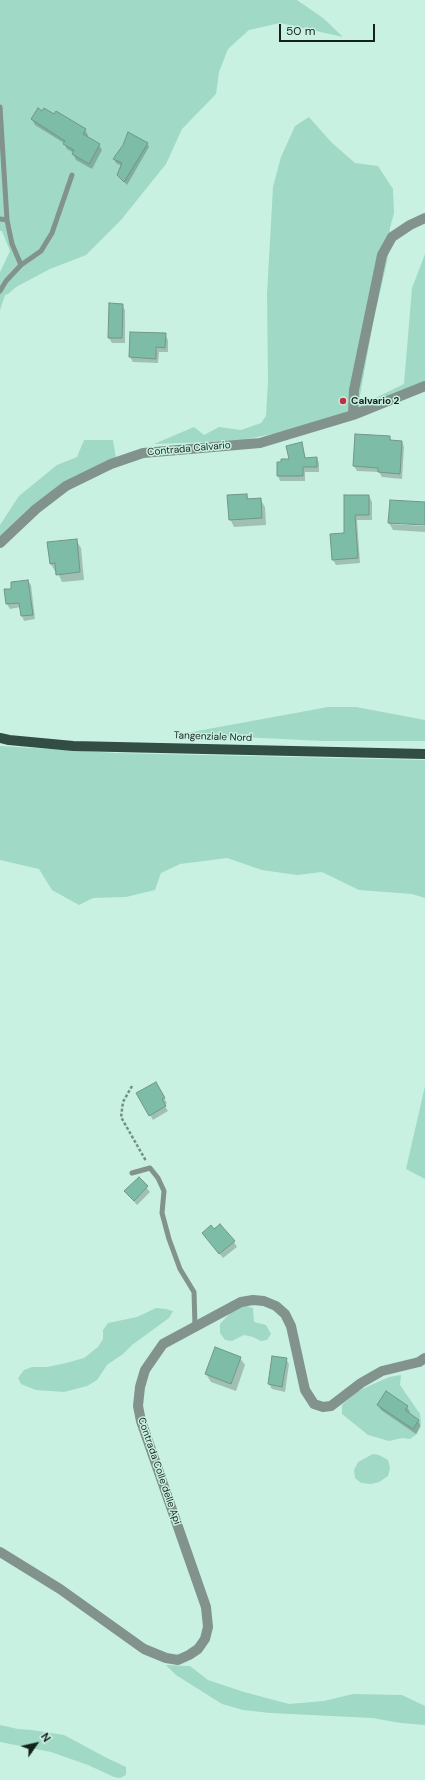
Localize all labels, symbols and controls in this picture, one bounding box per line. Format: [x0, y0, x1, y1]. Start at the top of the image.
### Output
scale bar [281, 16, 377, 42]
text: 50 m [286, 23, 315, 39]
place label: Calvario 2 [351, 395, 399, 407]
marker: Calvario 2 [338, 396, 348, 406]
street label: Contrada Calvario [147, 439, 231, 459]
street label: Tangenziale Nord [174, 730, 252, 744]
street label: Contrada Colle delle Api [135, 1416, 183, 1526]
north arrow [16, 1724, 56, 1764]
text: N [38, 1730, 54, 1745]

